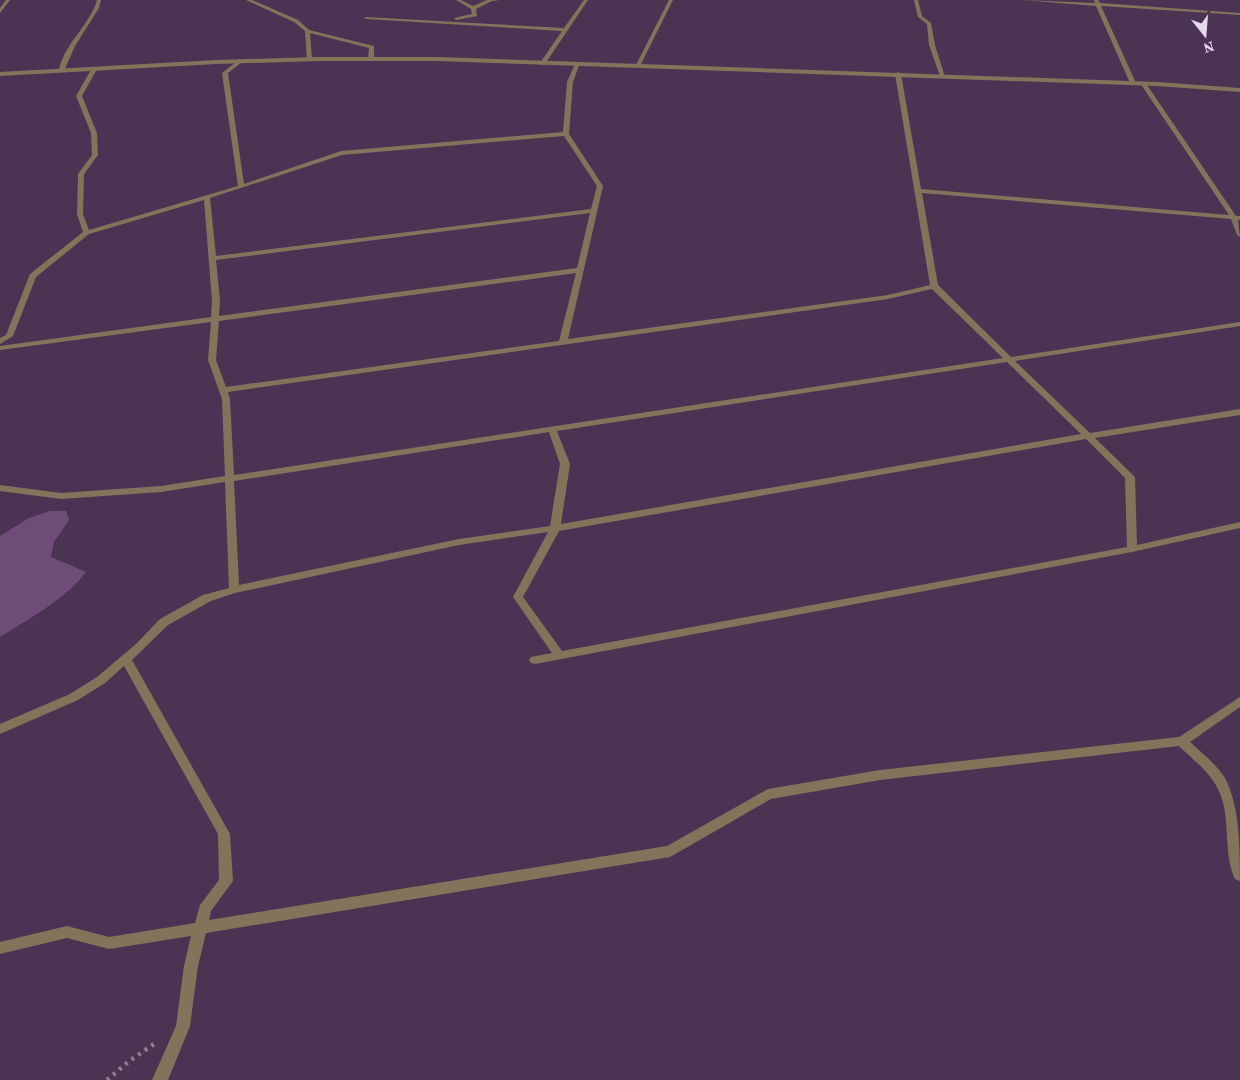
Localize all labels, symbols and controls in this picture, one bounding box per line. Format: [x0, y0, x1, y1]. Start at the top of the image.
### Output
north arrow [1180, 10, 1230, 60]
text: N [1201, 36, 1217, 58]

